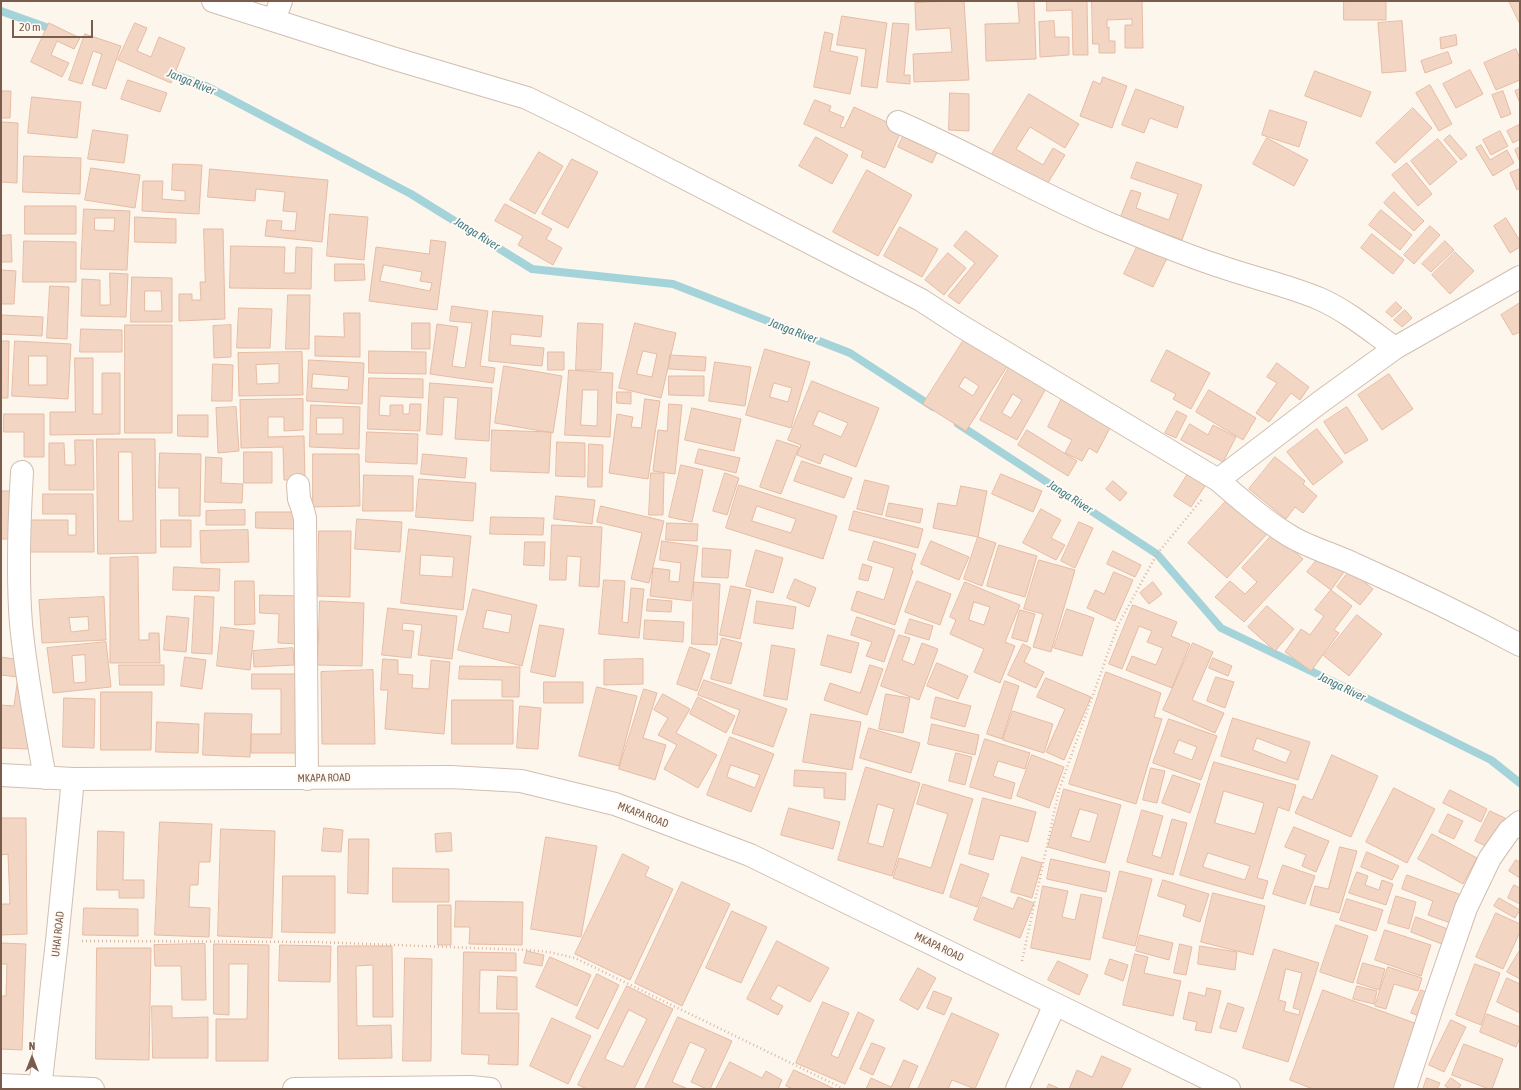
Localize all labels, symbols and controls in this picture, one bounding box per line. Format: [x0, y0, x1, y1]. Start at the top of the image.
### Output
scale bar [14, 12, 95, 38]
text: 20 m [19, 20, 41, 34]
water label: Janga River [165, 66, 217, 98]
water label: Janga River [452, 215, 502, 253]
water label: Janga River [767, 315, 819, 347]
water label: Janga River [1045, 477, 1095, 517]
water label: Janga River [1316, 669, 1368, 705]
street label: MKAPA ROAD [297, 771, 351, 785]
street label: MKAPA ROAD [616, 799, 670, 831]
street label: UHAI ROAD [49, 910, 67, 958]
street label: MKAPA ROAD [912, 929, 966, 965]
north arrow [12, 1038, 52, 1078]
text: N [29, 1040, 35, 1052]

